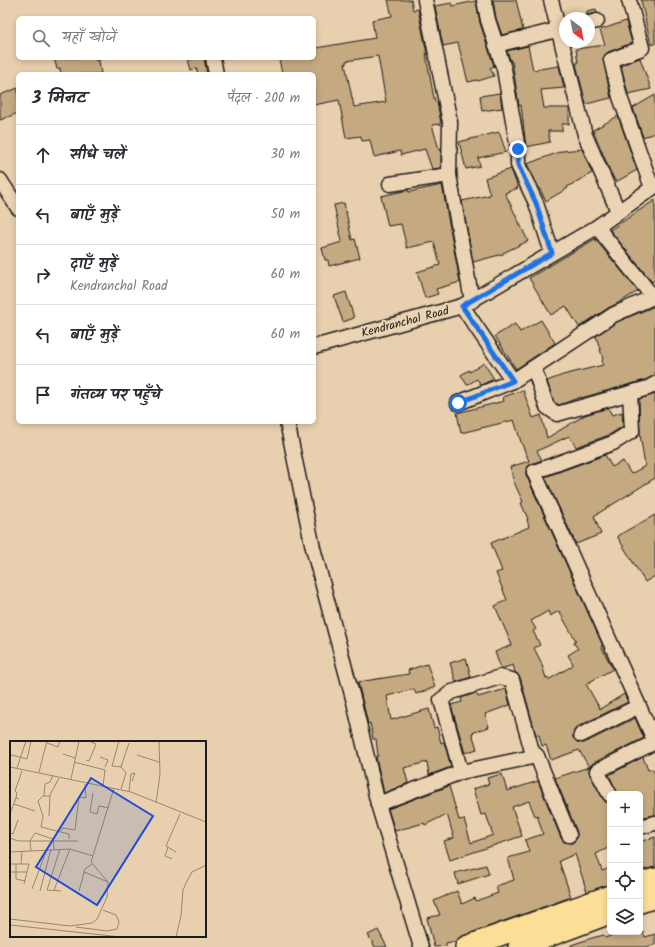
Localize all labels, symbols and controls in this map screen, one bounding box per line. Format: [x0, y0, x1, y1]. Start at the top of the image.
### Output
north arrow [559, 12, 595, 48]
search box [16, 16, 316, 60]
text: यहाँ खोजें [62, 26, 116, 50]
icon: search [30, 27, 52, 49]
text: 3 मिनट [32, 85, 86, 112]
text: पैदल · 200 m [227, 88, 300, 109]
route end [509, 140, 527, 158]
text: सीधे चलें [70, 143, 125, 167]
icon: ahead [32, 144, 54, 166]
text: 30 m [271, 144, 300, 165]
text: बाएँ मुड़ें [70, 203, 118, 227]
icon: left [32, 204, 54, 226]
text: 50 m [271, 204, 300, 225]
text: दाएँ मुड़ें [70, 252, 117, 276]
icon: right [32, 264, 54, 286]
text: 60 m [271, 264, 300, 285]
text: Kendranchal Road [70, 276, 168, 297]
street label: Kendranchal Road [359, 301, 452, 343]
text: बाएँ मुड़ें [70, 323, 118, 347]
icon: left [32, 324, 54, 346]
text: 60 m [271, 324, 300, 345]
text: गंतव्य पर पहुँचे [70, 383, 161, 407]
icon: arrive [32, 384, 54, 406]
route start [449, 394, 467, 412]
inset map [10, 741, 206, 937]
map controls [607, 791, 643, 935]
button: + [607, 791, 643, 827]
button: − [607, 827, 643, 863]
button: locate [607, 863, 643, 899]
button: layers [607, 899, 643, 935]

